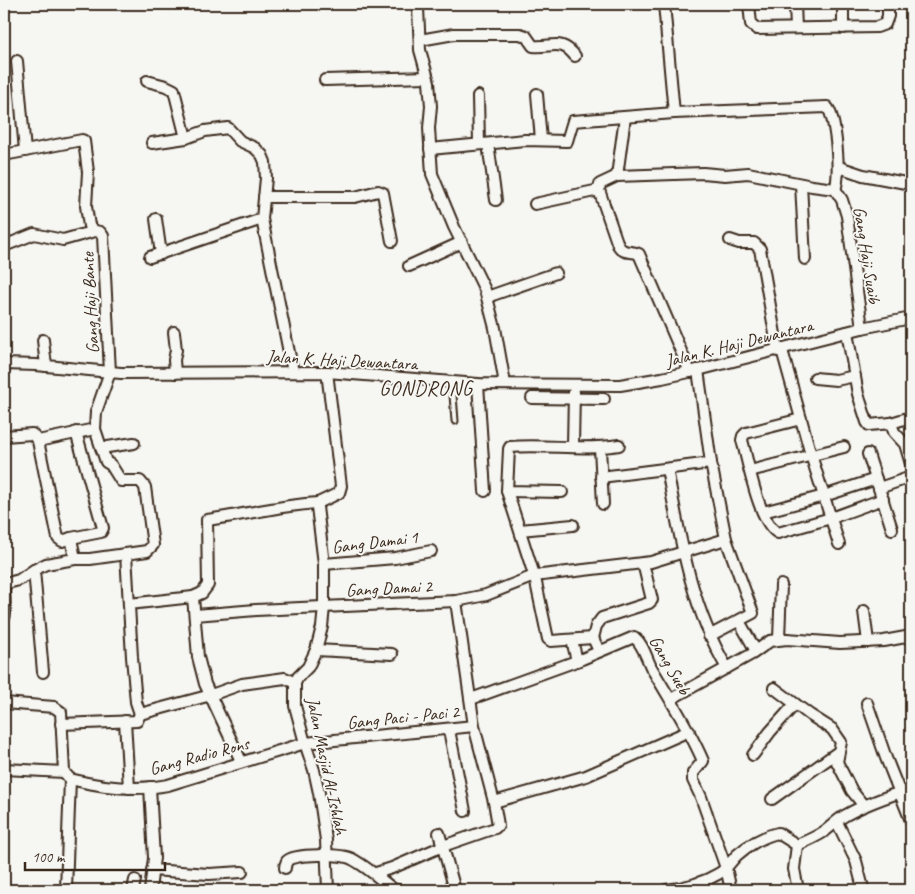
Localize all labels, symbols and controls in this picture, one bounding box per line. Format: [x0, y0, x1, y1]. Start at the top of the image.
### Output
street label: Gang Haji Suaib [849, 205, 886, 306]
street label: Gang Haji Bante [76, 251, 104, 354]
street label: Jalan K. Haji Dewantara [662, 314, 816, 372]
street label: Jalan K. Haji Dewantara [265, 345, 419, 375]
district label: GONDRONG [379, 376, 474, 401]
street label: Gang Damai 1 [331, 526, 420, 558]
street label: Gang Damai 2 [345, 575, 435, 601]
street label: Gang Sueb [644, 632, 696, 699]
street label: Jalan Masjid Al-Ishlah [302, 695, 353, 838]
street label: Gang Paci - Paci 2 [346, 700, 462, 734]
street label: Gang Radio Rons [147, 732, 253, 780]
scale bar [25, 839, 165, 871]
text: 100 m [32, 848, 66, 867]

